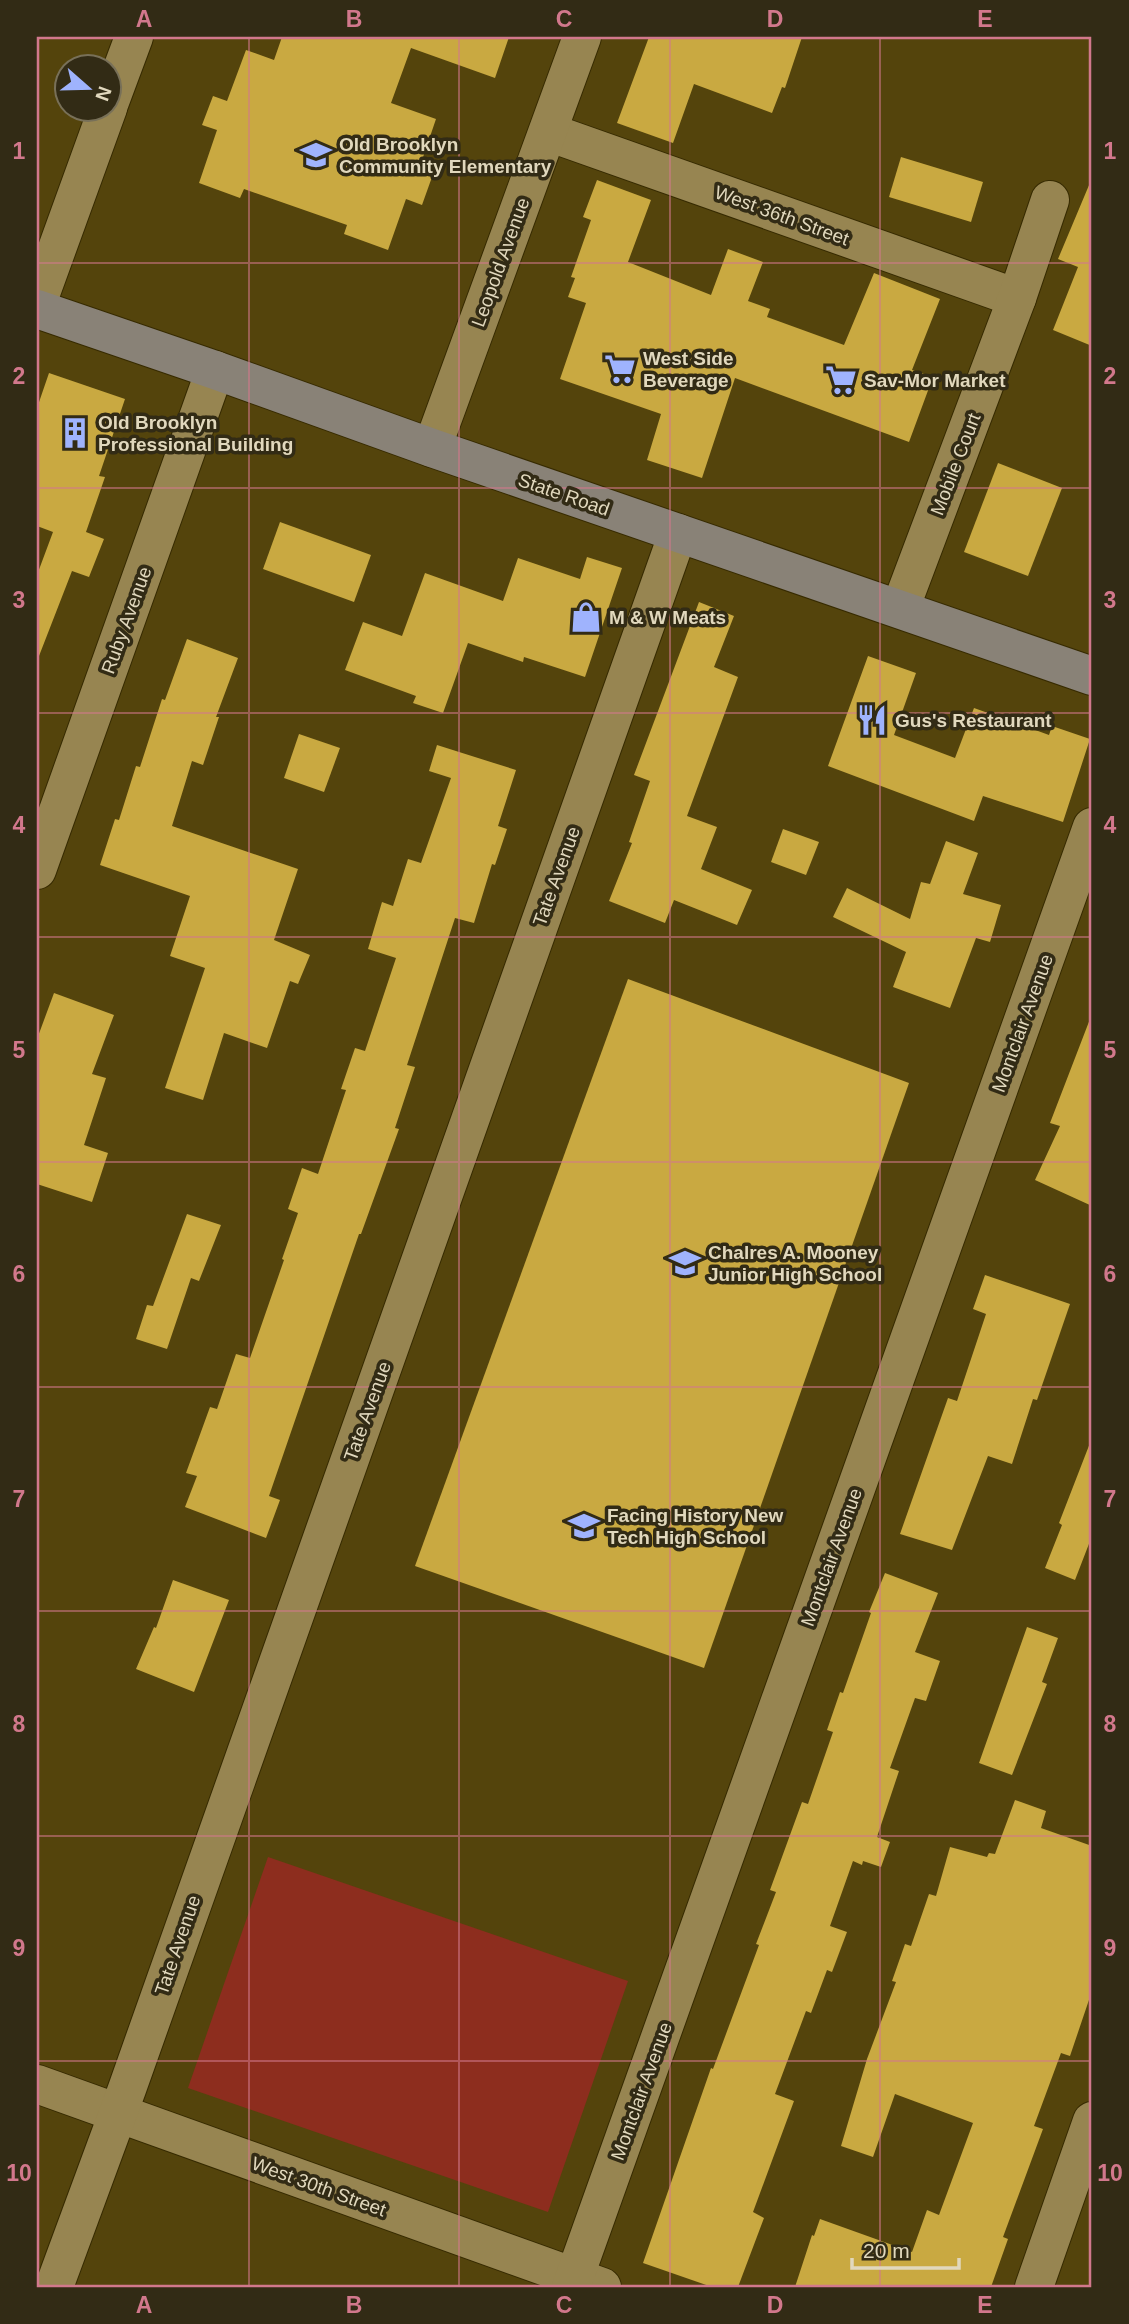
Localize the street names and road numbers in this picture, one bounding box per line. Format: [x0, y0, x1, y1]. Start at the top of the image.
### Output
street label: West 36th Street [712, 181, 852, 250]
street label: Leopold Avenue [467, 195, 534, 330]
street label: Mobile Court [926, 409, 985, 518]
street label: State Road [515, 469, 612, 520]
street label: Ruby Avenue [97, 564, 156, 677]
street label: Tate Avenue [529, 824, 584, 929]
street label: Montclair Avenue [988, 951, 1057, 1095]
street label: Tate Avenue [340, 1359, 395, 1464]
street label: Montclair Avenue [797, 1485, 866, 1629]
street label: Tate Avenue [151, 1892, 204, 1998]
street label: Montclair Avenue [607, 2019, 676, 2163]
street label: West 30th Street [249, 2152, 389, 2221]

